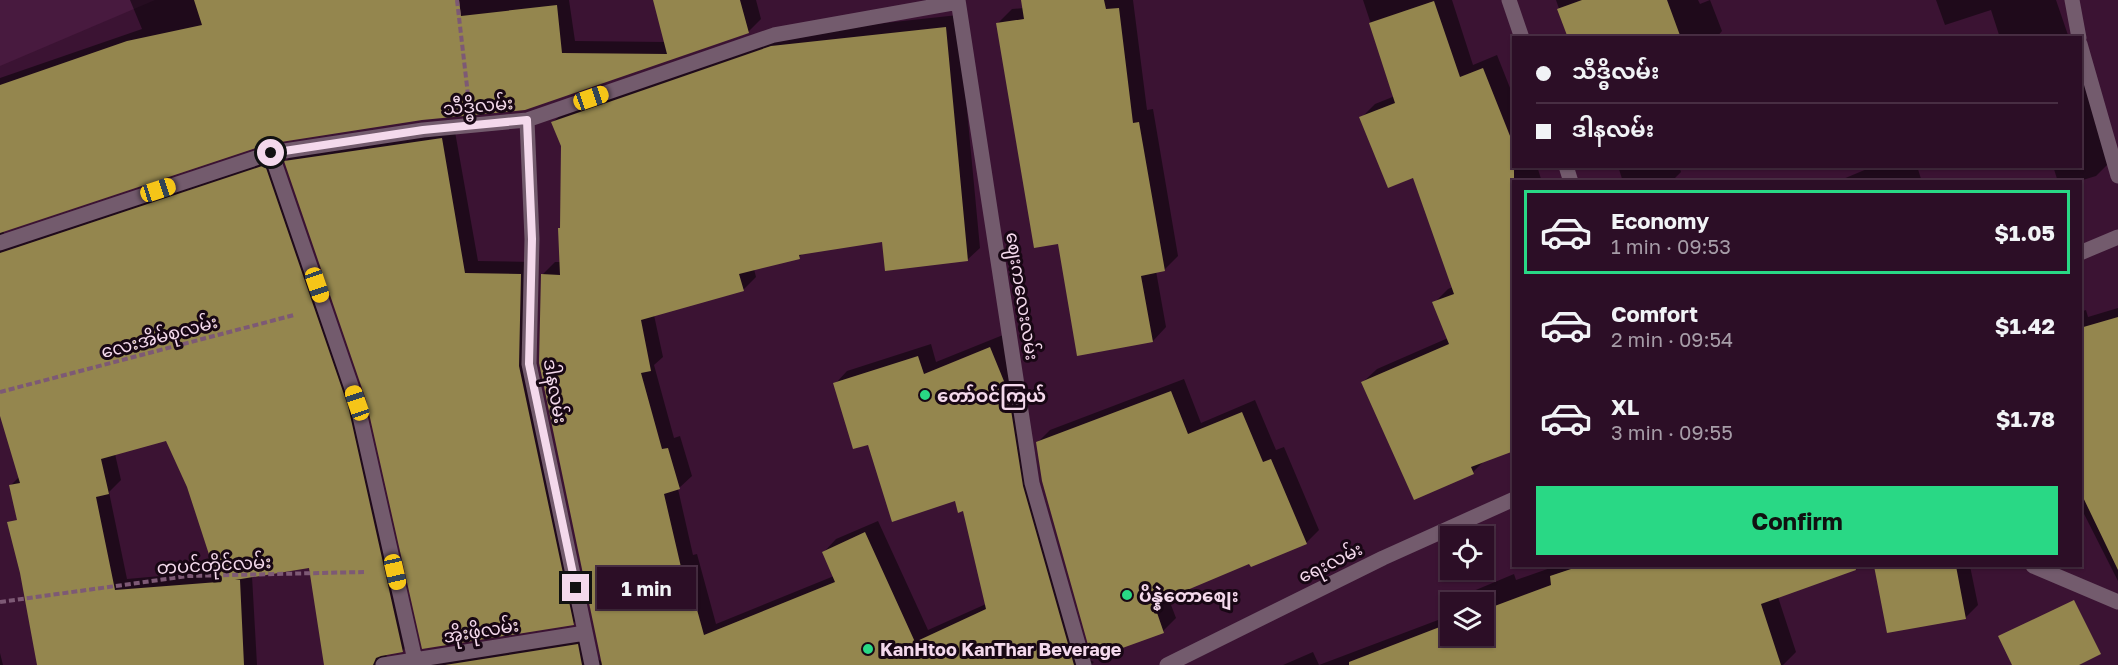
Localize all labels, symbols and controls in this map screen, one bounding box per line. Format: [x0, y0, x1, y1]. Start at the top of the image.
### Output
text: သီဒ္ဓိလမ်း [1572, 57, 1659, 84]
car [571, 84, 611, 112]
street label: သီဒ္ဓိလမ်း [442, 89, 515, 124]
text: ဒါနလမ်း [1572, 115, 1654, 142]
route start [257, 139, 284, 166]
car [138, 176, 178, 204]
icon: car [1539, 205, 1593, 259]
text: Economy [1611, 207, 1709, 234]
text: $1.05 [1994, 219, 2055, 246]
street label: ဈေးကလေးလမ်း [997, 230, 1045, 362]
text: 1 min · 09:53 [1611, 234, 1731, 258]
car [303, 265, 331, 305]
icon: car [1539, 298, 1593, 352]
text: Comfort [1611, 300, 1698, 327]
street label: လေးအိမ်စုလမ်း [98, 308, 221, 367]
text: $1.42 [1995, 312, 2055, 339]
text: 2 min · 09:54 [1611, 327, 1733, 351]
street label: ဒါနလမ်း [535, 357, 573, 426]
car [343, 383, 371, 423]
place label: တော်ဝင်ကြယ် [937, 384, 1046, 410]
marker: တော်ဝင်ကြယ် [918, 388, 932, 402]
icon: car [1539, 391, 1593, 445]
text: XL [1611, 393, 1639, 420]
text: $1.78 [1996, 405, 2055, 432]
text: 3 min · 09:55 [1611, 420, 1733, 444]
button: Confirm [1536, 486, 2058, 555]
map controls [1440, 526, 1494, 646]
button: locate [1440, 526, 1494, 580]
street label: ရေးလမ်း [1294, 536, 1368, 591]
street label: တပင်တိုင်လမ်း [156, 548, 272, 583]
car [382, 552, 408, 592]
callout: 1 min [597, 567, 696, 609]
route end [562, 574, 589, 601]
text: 1 min [621, 576, 672, 600]
place label: ပိန္နဲတောစျေး [1139, 584, 1239, 611]
marker: ပိန္နဲတောစျေး [1120, 588, 1134, 602]
button: layers [1440, 592, 1494, 646]
street label: အိုးဖိုလမ်း [441, 611, 521, 652]
place label: KanHtoo KanThar Beverage [880, 638, 1122, 660]
marker: KanHtoo KanThar Beverage [861, 642, 875, 656]

